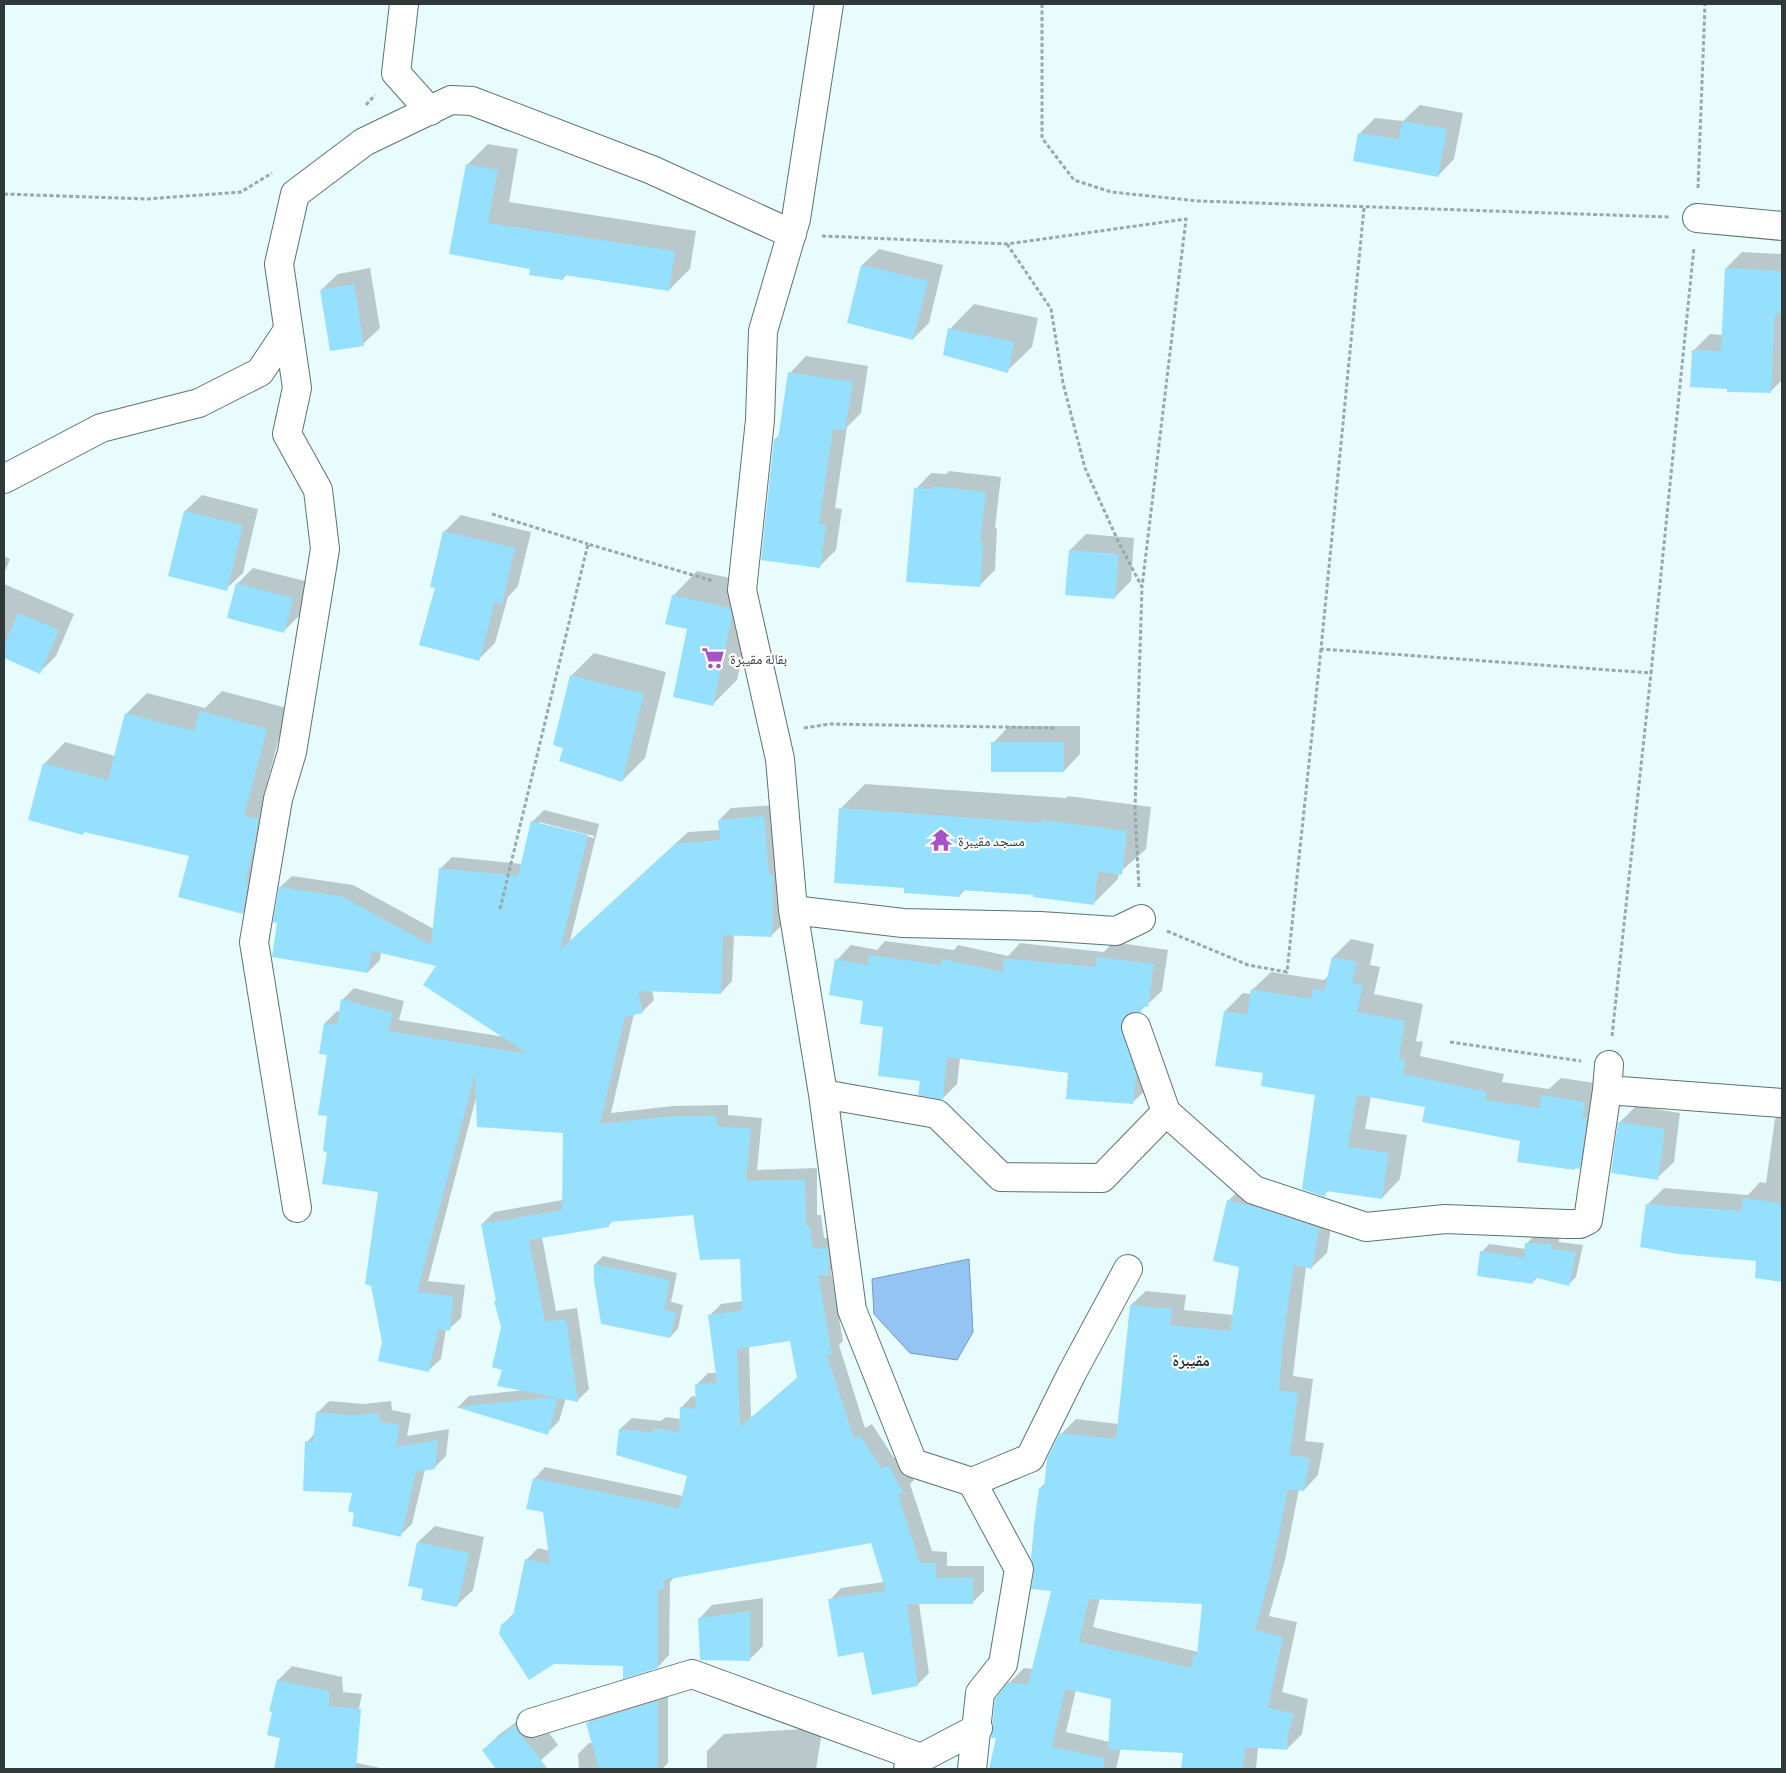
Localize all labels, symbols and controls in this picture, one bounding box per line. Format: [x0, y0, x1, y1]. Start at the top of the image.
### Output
supermarket icon: بقالة مقيبرة [700, 645, 726, 671]
place label: بقالة مقيبرة [730, 650, 787, 668]
temple icon: مسجد مقيبرة [928, 827, 954, 853]
place label: مسجد مقيبرة [958, 832, 1025, 850]
district label: مقيبرة [1172, 1350, 1210, 1369]

